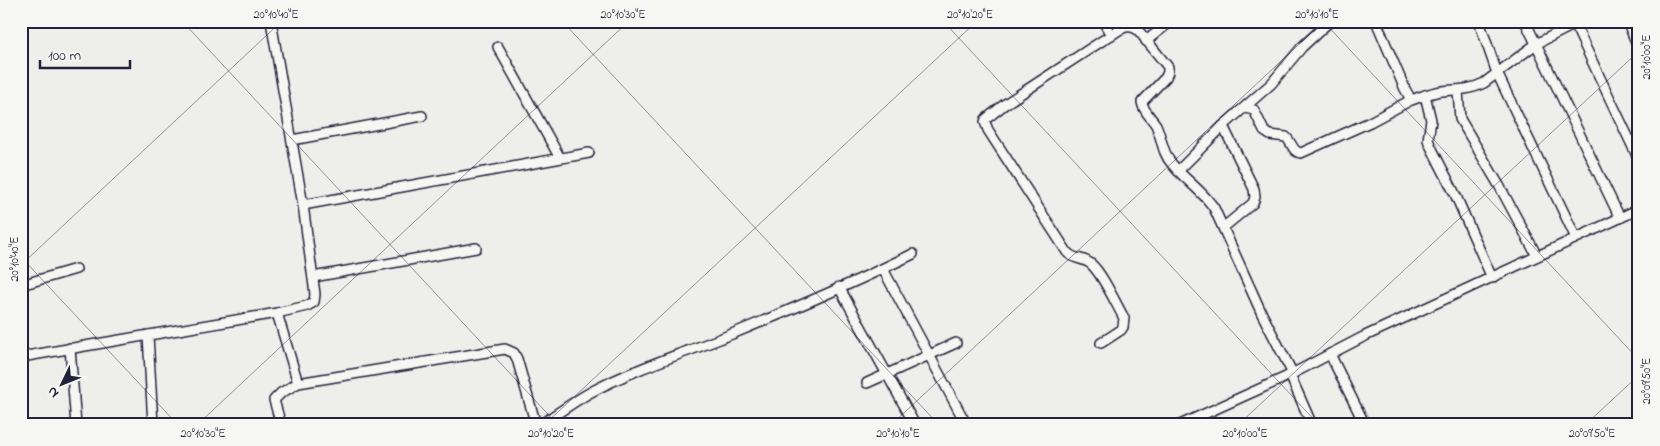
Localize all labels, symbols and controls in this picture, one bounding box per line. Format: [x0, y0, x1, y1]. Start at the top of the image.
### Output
text: 20°10'40"E [254, 6, 298, 24]
text: 20°10'30"E [601, 6, 645, 24]
text: 20°10'20"E [947, 6, 993, 24]
text: 20°10'10"E [1295, 6, 1339, 24]
text: 20°10'00"E [1638, 34, 1656, 80]
scale bar [40, 38, 130, 70]
text: 100 m [48, 45, 81, 67]
text: 20°10'40"E [6, 237, 24, 281]
north arrow [38, 358, 88, 408]
text: 20°09'50"E [1638, 358, 1656, 404]
text: N [43, 381, 64, 402]
text: 20°10'30"E [181, 425, 225, 443]
text: 20°10'20"E [528, 425, 574, 443]
text: 20°10'10"E [876, 425, 920, 443]
text: 20°10'00"E [1222, 425, 1268, 443]
text: 20°09'50"E [1569, 425, 1615, 443]

